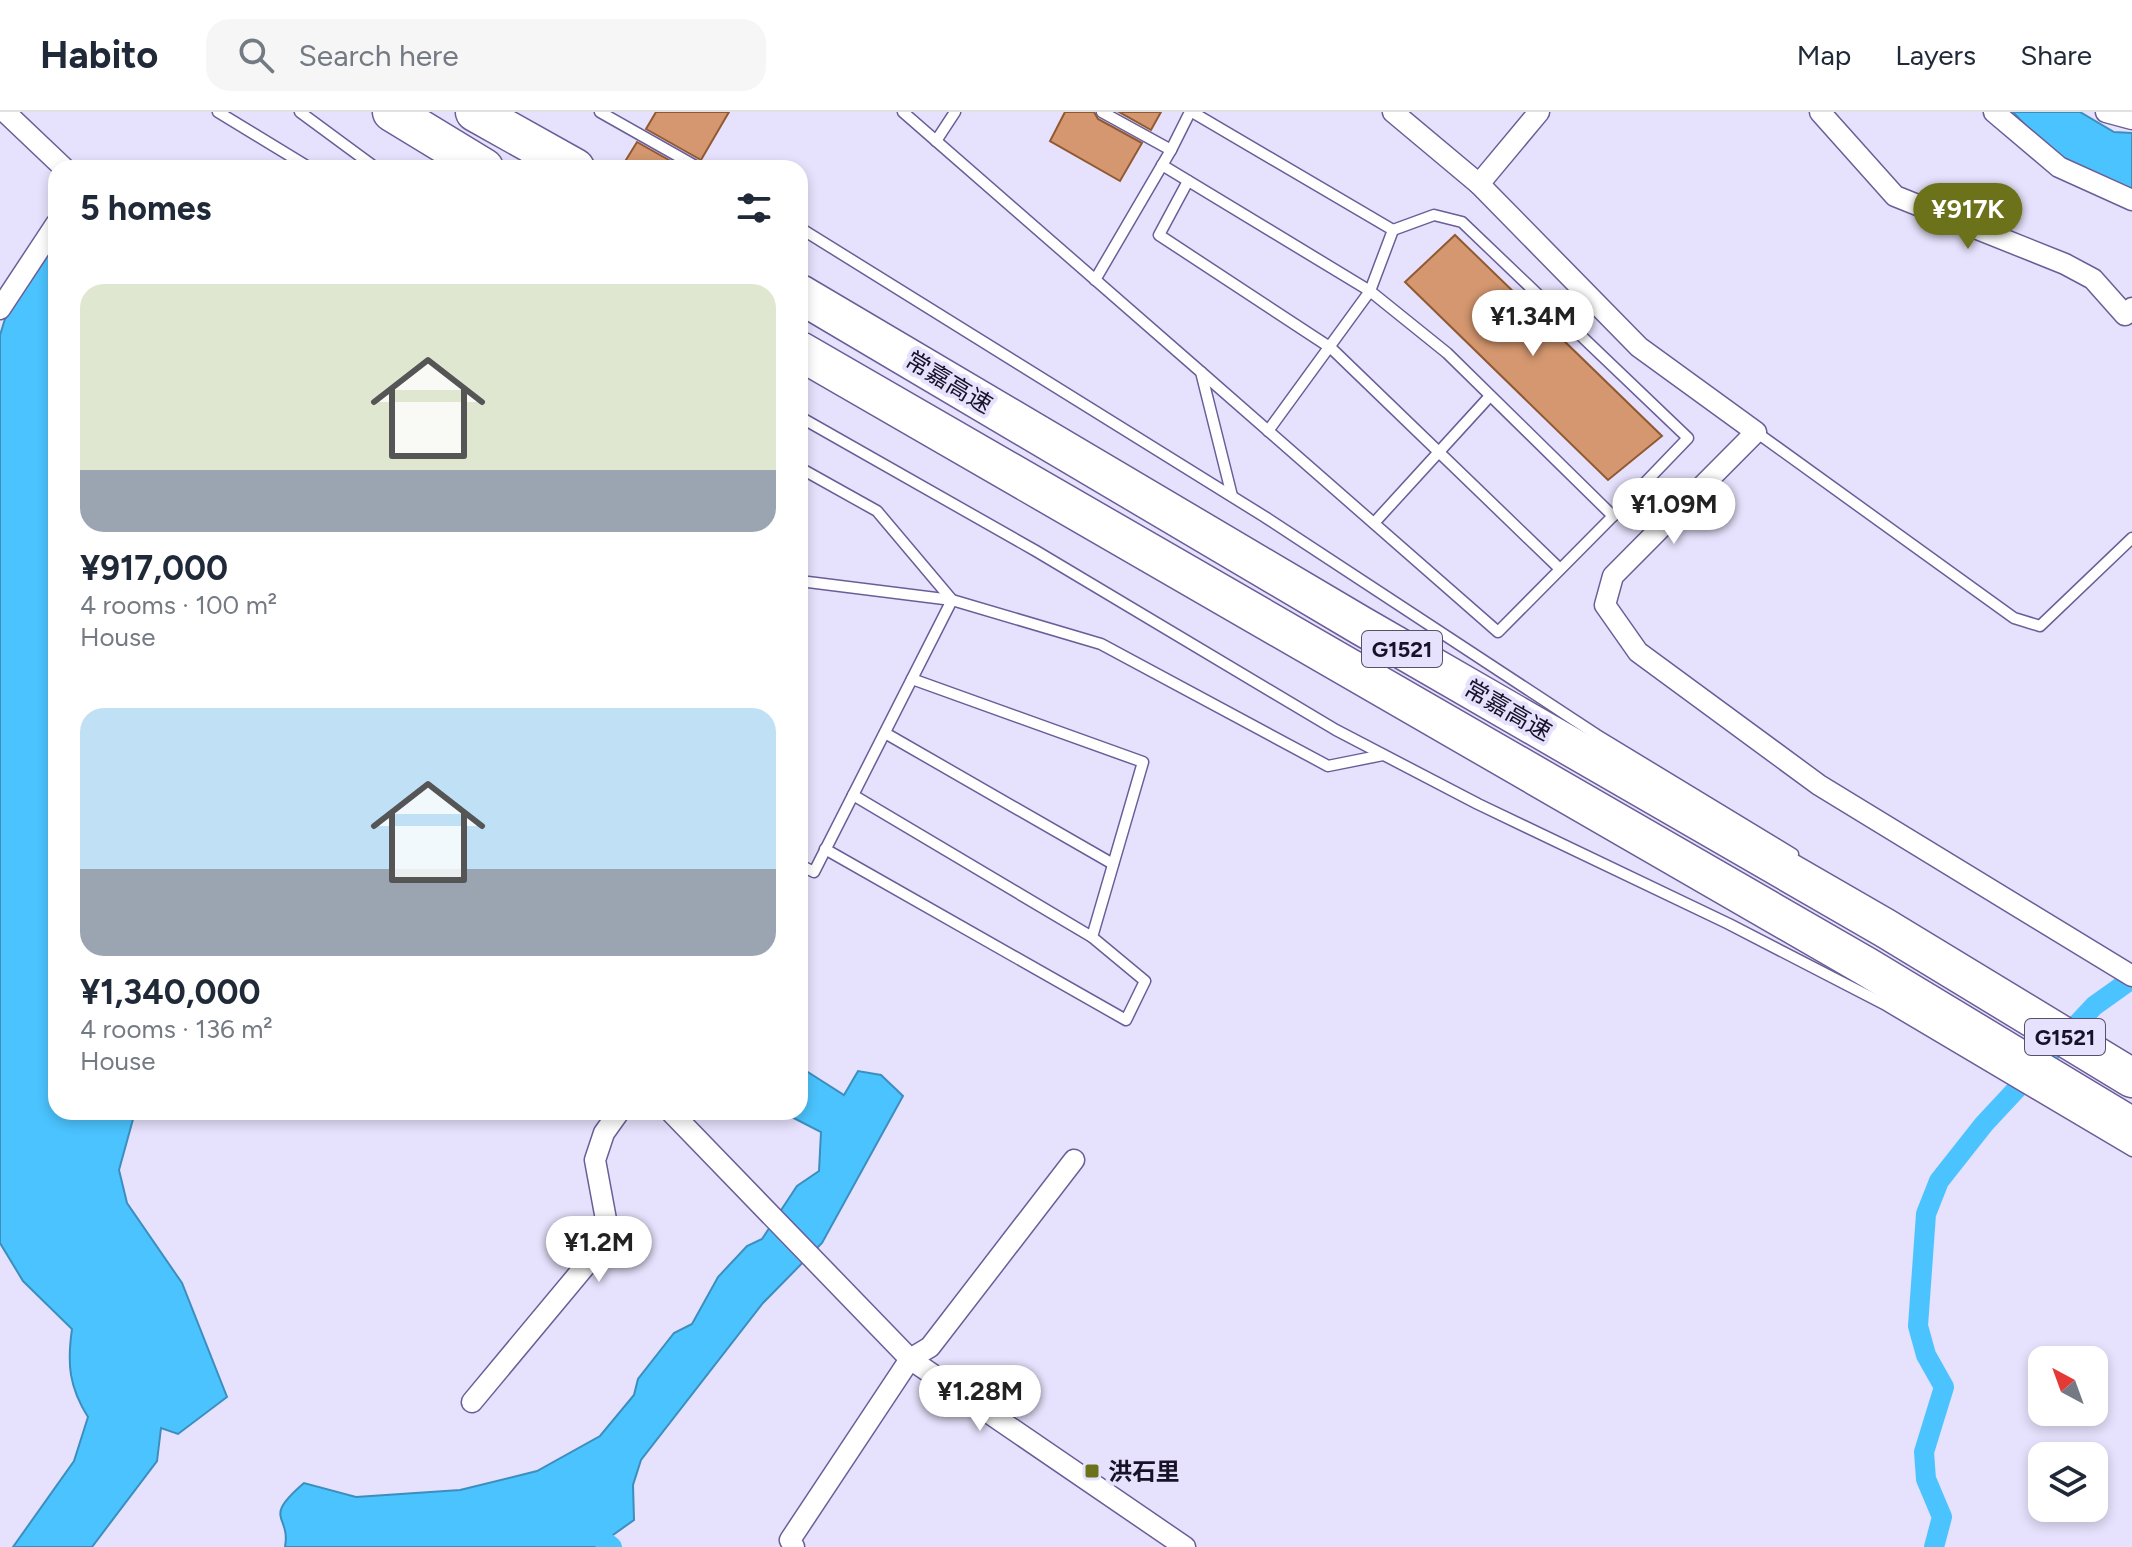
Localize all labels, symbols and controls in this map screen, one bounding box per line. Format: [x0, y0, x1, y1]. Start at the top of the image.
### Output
search box [206, 19, 766, 91]
text: Habito [40, 32, 158, 78]
icon: search [234, 33, 278, 77]
text: Search here [298, 37, 459, 74]
text: Map [1797, 38, 1851, 72]
text: Layers [1895, 38, 1976, 72]
text: Share [2020, 38, 2092, 72]
pin: ¥917K [1912, 183, 2024, 251]
icon: filters [732, 186, 776, 230]
text: 5 homes [80, 188, 211, 229]
text: ¥917K [1931, 193, 2005, 225]
pin: ¥1.34M [1468, 290, 1598, 358]
text: ¥1.34M [1490, 300, 1576, 332]
icon: home [356, 336, 500, 480]
street label: 常嘉高速 [900, 345, 998, 419]
pin: ¥1.09M [1609, 478, 1739, 546]
text: ¥1.09M [1630, 488, 1718, 520]
text: ¥917,000 [80, 548, 228, 589]
text: 4 rooms · 100 m² [80, 589, 277, 621]
text: House [80, 621, 155, 653]
road number: G1521 [1362, 631, 1442, 667]
street label: 常嘉高速 [1459, 673, 1557, 747]
icon: home [356, 760, 500, 904]
text: ¥1,340,000 [80, 972, 261, 1013]
text: 4 rooms · 136 m² [80, 1013, 273, 1045]
road number: G1521 [2025, 1019, 2105, 1055]
text: House [80, 1045, 155, 1077]
pin: ¥1.2M [543, 1216, 655, 1284]
text: ¥1.2M [564, 1226, 634, 1258]
north arrow [2028, 1346, 2108, 1426]
map controls [2028, 1346, 2108, 1522]
pin: ¥1.28M [915, 1365, 1045, 1433]
text: ¥1.28M [937, 1375, 1023, 1407]
button: layers [2028, 1442, 2108, 1522]
place label: 洪石里 [1108, 1457, 1180, 1486]
marker: 洪石里 [1083, 1462, 1101, 1480]

